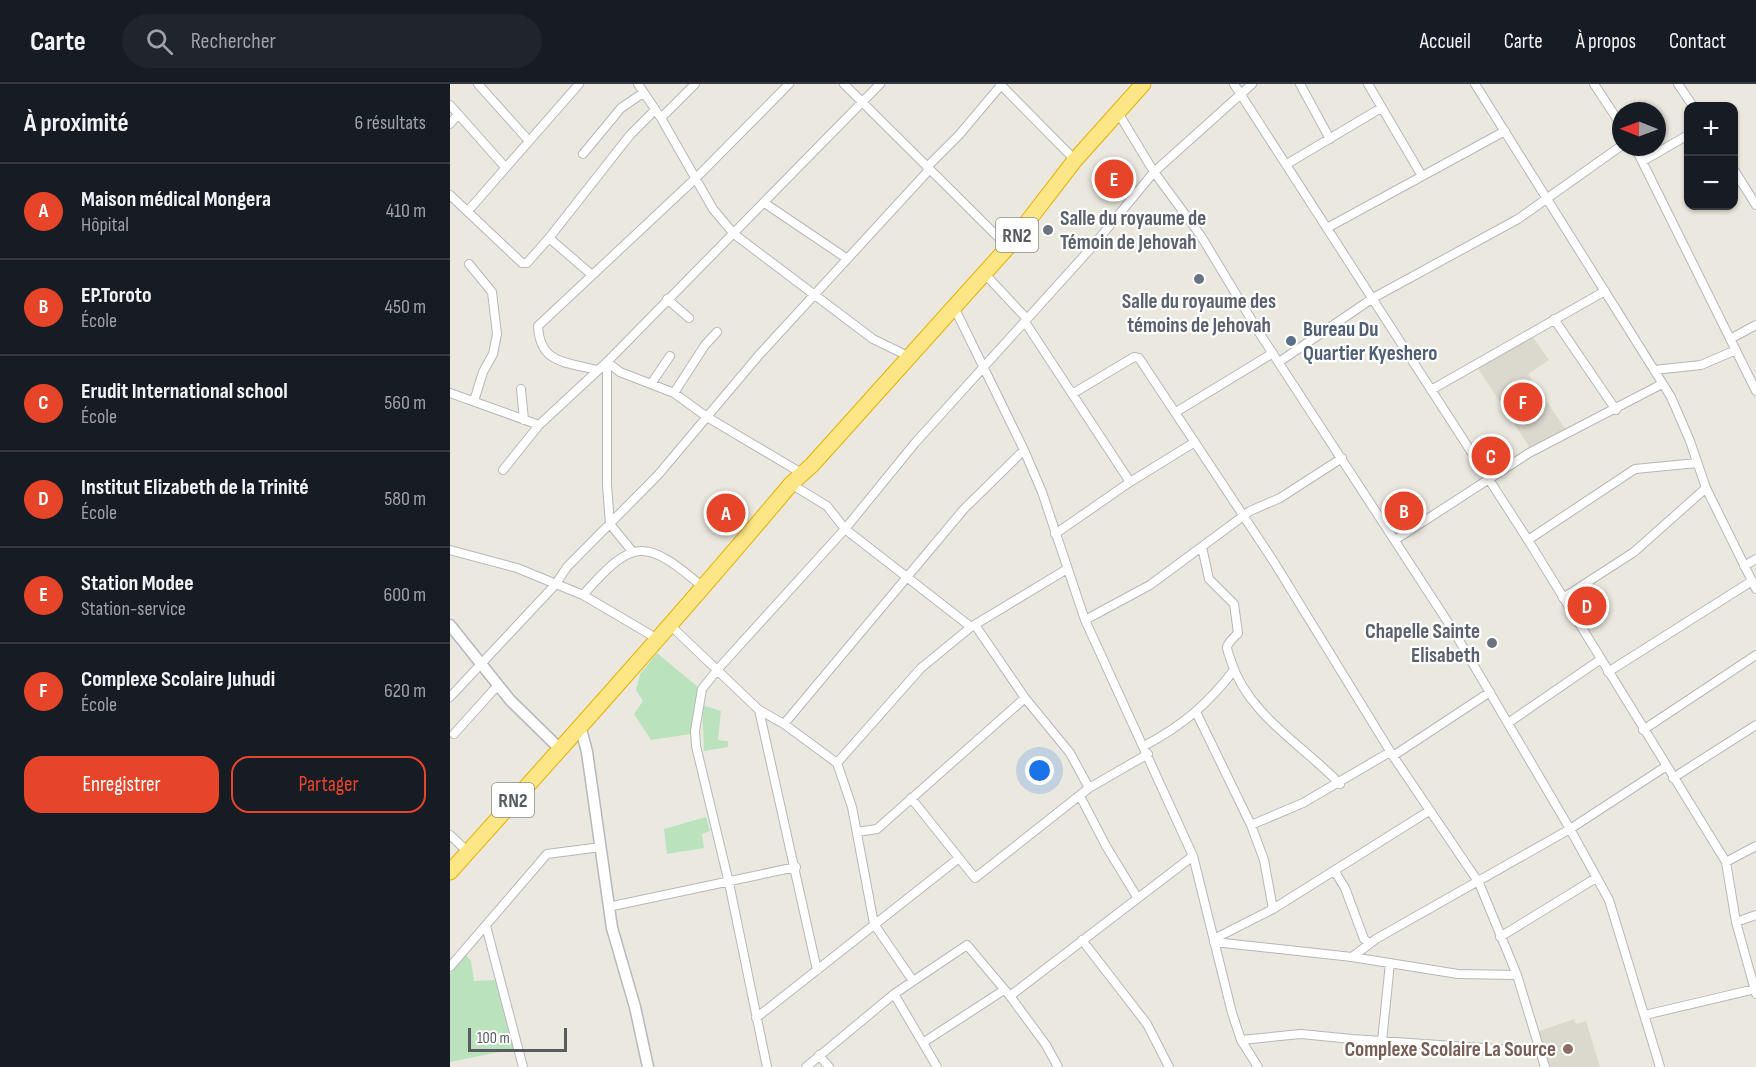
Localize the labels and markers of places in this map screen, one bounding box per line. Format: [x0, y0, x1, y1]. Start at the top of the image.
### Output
pin: E [1094, 156, 1134, 202]
place label: Salle du royaume de Témoin de Jehovah [1060, 206, 1206, 255]
marker: Salle du royaume de Témoin de Jehovah [1041, 223, 1055, 237]
marker: Salle du royaume des témoins de Jehovah [1192, 272, 1206, 286]
place label: Salle du royaume des témoins de Jehovah [1122, 289, 1276, 338]
place label: Bureau Du Quartier Kyeshero [1303, 317, 1437, 366]
marker: Bureau Du Quartier Kyeshero [1284, 334, 1298, 348]
pin: F [1504, 380, 1542, 424]
pin: C [1472, 434, 1510, 478]
pin: B [1384, 488, 1424, 534]
pin: A [706, 490, 746, 536]
pin: D [1568, 584, 1606, 628]
place label: Chapelle Sainte Elisabeth [1365, 619, 1480, 668]
marker: Chapelle Sainte Elisabeth [1485, 636, 1499, 650]
place label: Complexe Scolaire La Source [1344, 1037, 1556, 1062]
marker: Complexe Scolaire La Source [1561, 1042, 1575, 1056]

